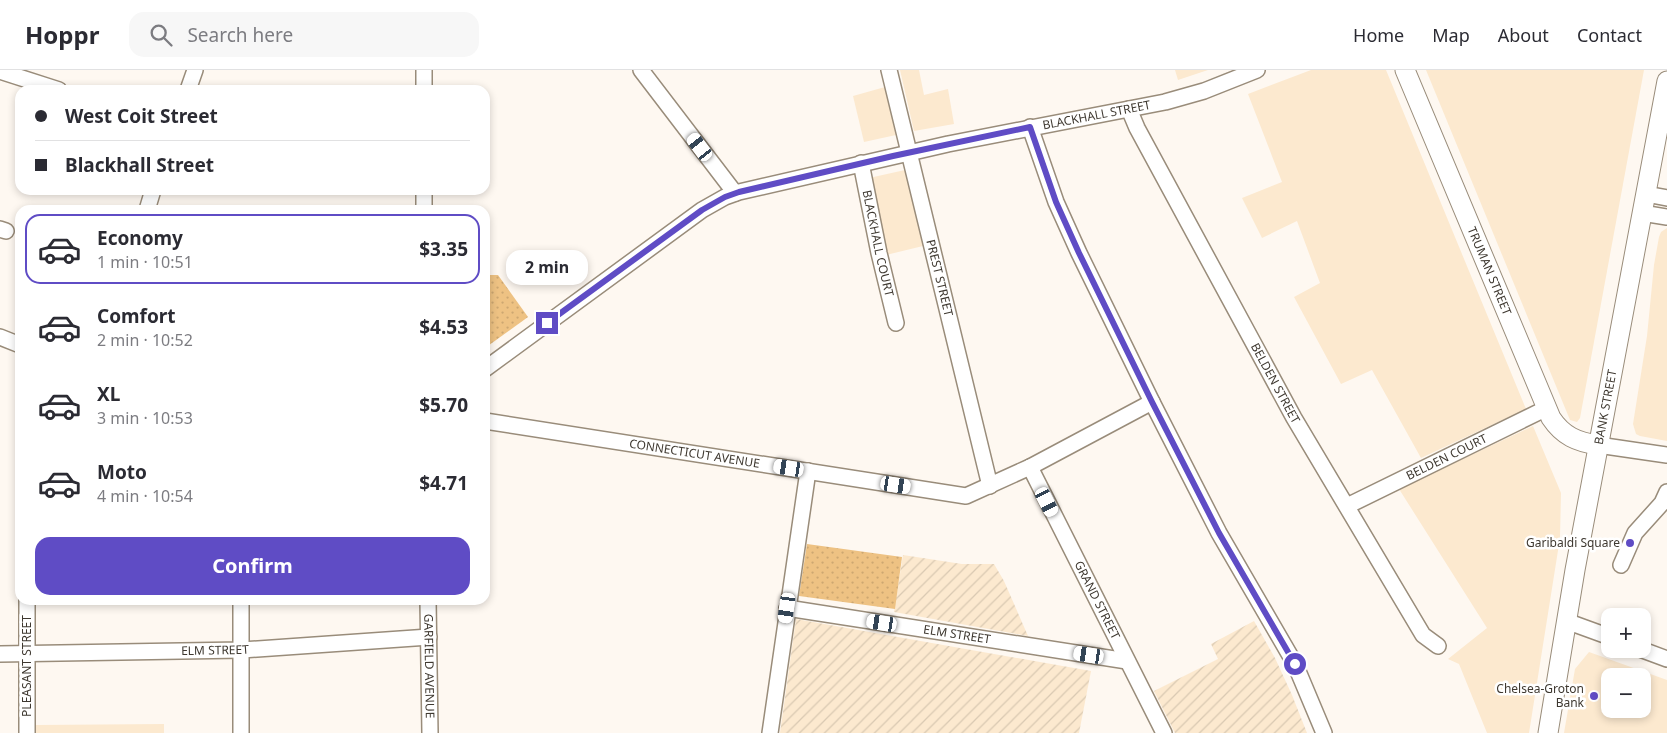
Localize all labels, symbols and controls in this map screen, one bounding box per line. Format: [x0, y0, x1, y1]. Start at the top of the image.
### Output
search box [129, 12, 479, 57]
text: Hoppr [25, 18, 99, 51]
icon: search [147, 21, 175, 49]
text: Search here [187, 22, 293, 48]
text: Home [1353, 23, 1404, 47]
text: Map [1432, 23, 1470, 47]
text: About [1498, 23, 1549, 47]
text: Contact [1577, 23, 1642, 47]
street label: BLACKHALL STREET [1041, 96, 1152, 134]
text: West Coit Street [65, 103, 218, 129]
car [684, 131, 715, 163]
text: Blackhall Street [65, 152, 214, 178]
street label: BLACKHALL COURT [859, 188, 898, 298]
street label: TRUMAN STREET [1464, 224, 1516, 318]
text: Economy [97, 225, 183, 251]
icon: car [37, 227, 82, 272]
text: $3.35 [419, 236, 468, 262]
street label: PREST STREET [922, 238, 958, 318]
callout: 2 min [506, 250, 588, 286]
text: 1 min · 10:51 [97, 251, 193, 273]
text: 2 min [525, 256, 569, 278]
text: Comfort [97, 303, 176, 329]
icon: car [37, 305, 82, 350]
route end [536, 312, 558, 334]
text: $4.53 [419, 314, 468, 340]
text: 2 min · 10:52 [97, 329, 193, 351]
street label: BELDEN STREET [1247, 340, 1305, 427]
street label: BANK STREET [1590, 368, 1621, 446]
text: XL [97, 381, 120, 407]
icon: car [37, 383, 82, 428]
text: $5.70 [419, 392, 468, 418]
text: 3 min · 10:53 [97, 407, 193, 429]
street label: BELDEN COURT [1403, 430, 1490, 484]
street label: CONNECTICUT AVENUE [628, 435, 761, 472]
car [773, 458, 804, 478]
text: Moto [97, 459, 147, 485]
icon: car [37, 461, 82, 506]
text: $4.71 [419, 470, 468, 496]
car [880, 475, 911, 495]
text: 4 min · 10:54 [97, 485, 193, 507]
car [1033, 485, 1060, 519]
place label: Garibaldi Square [1526, 534, 1620, 551]
button: Confirm [35, 537, 470, 595]
marker: Garibaldi Square [1624, 537, 1636, 549]
street label: GRAND STREET [1071, 558, 1124, 642]
car [777, 592, 796, 624]
map controls [1601, 608, 1651, 718]
button: + [1601, 608, 1651, 658]
street label: GARFIELD AVENUE [420, 613, 439, 718]
car [866, 613, 897, 633]
street label: PLEASANT STREET [18, 615, 35, 717]
street label: ELM STREET [922, 620, 992, 648]
street label: ELM STREET [181, 641, 250, 659]
car [1073, 645, 1104, 665]
route start [1284, 653, 1306, 675]
button: − [1601, 668, 1651, 718]
place label: Chelsea-Groton Bank [1496, 680, 1585, 711]
marker: Chelsea-Groton Bank [1588, 690, 1600, 702]

